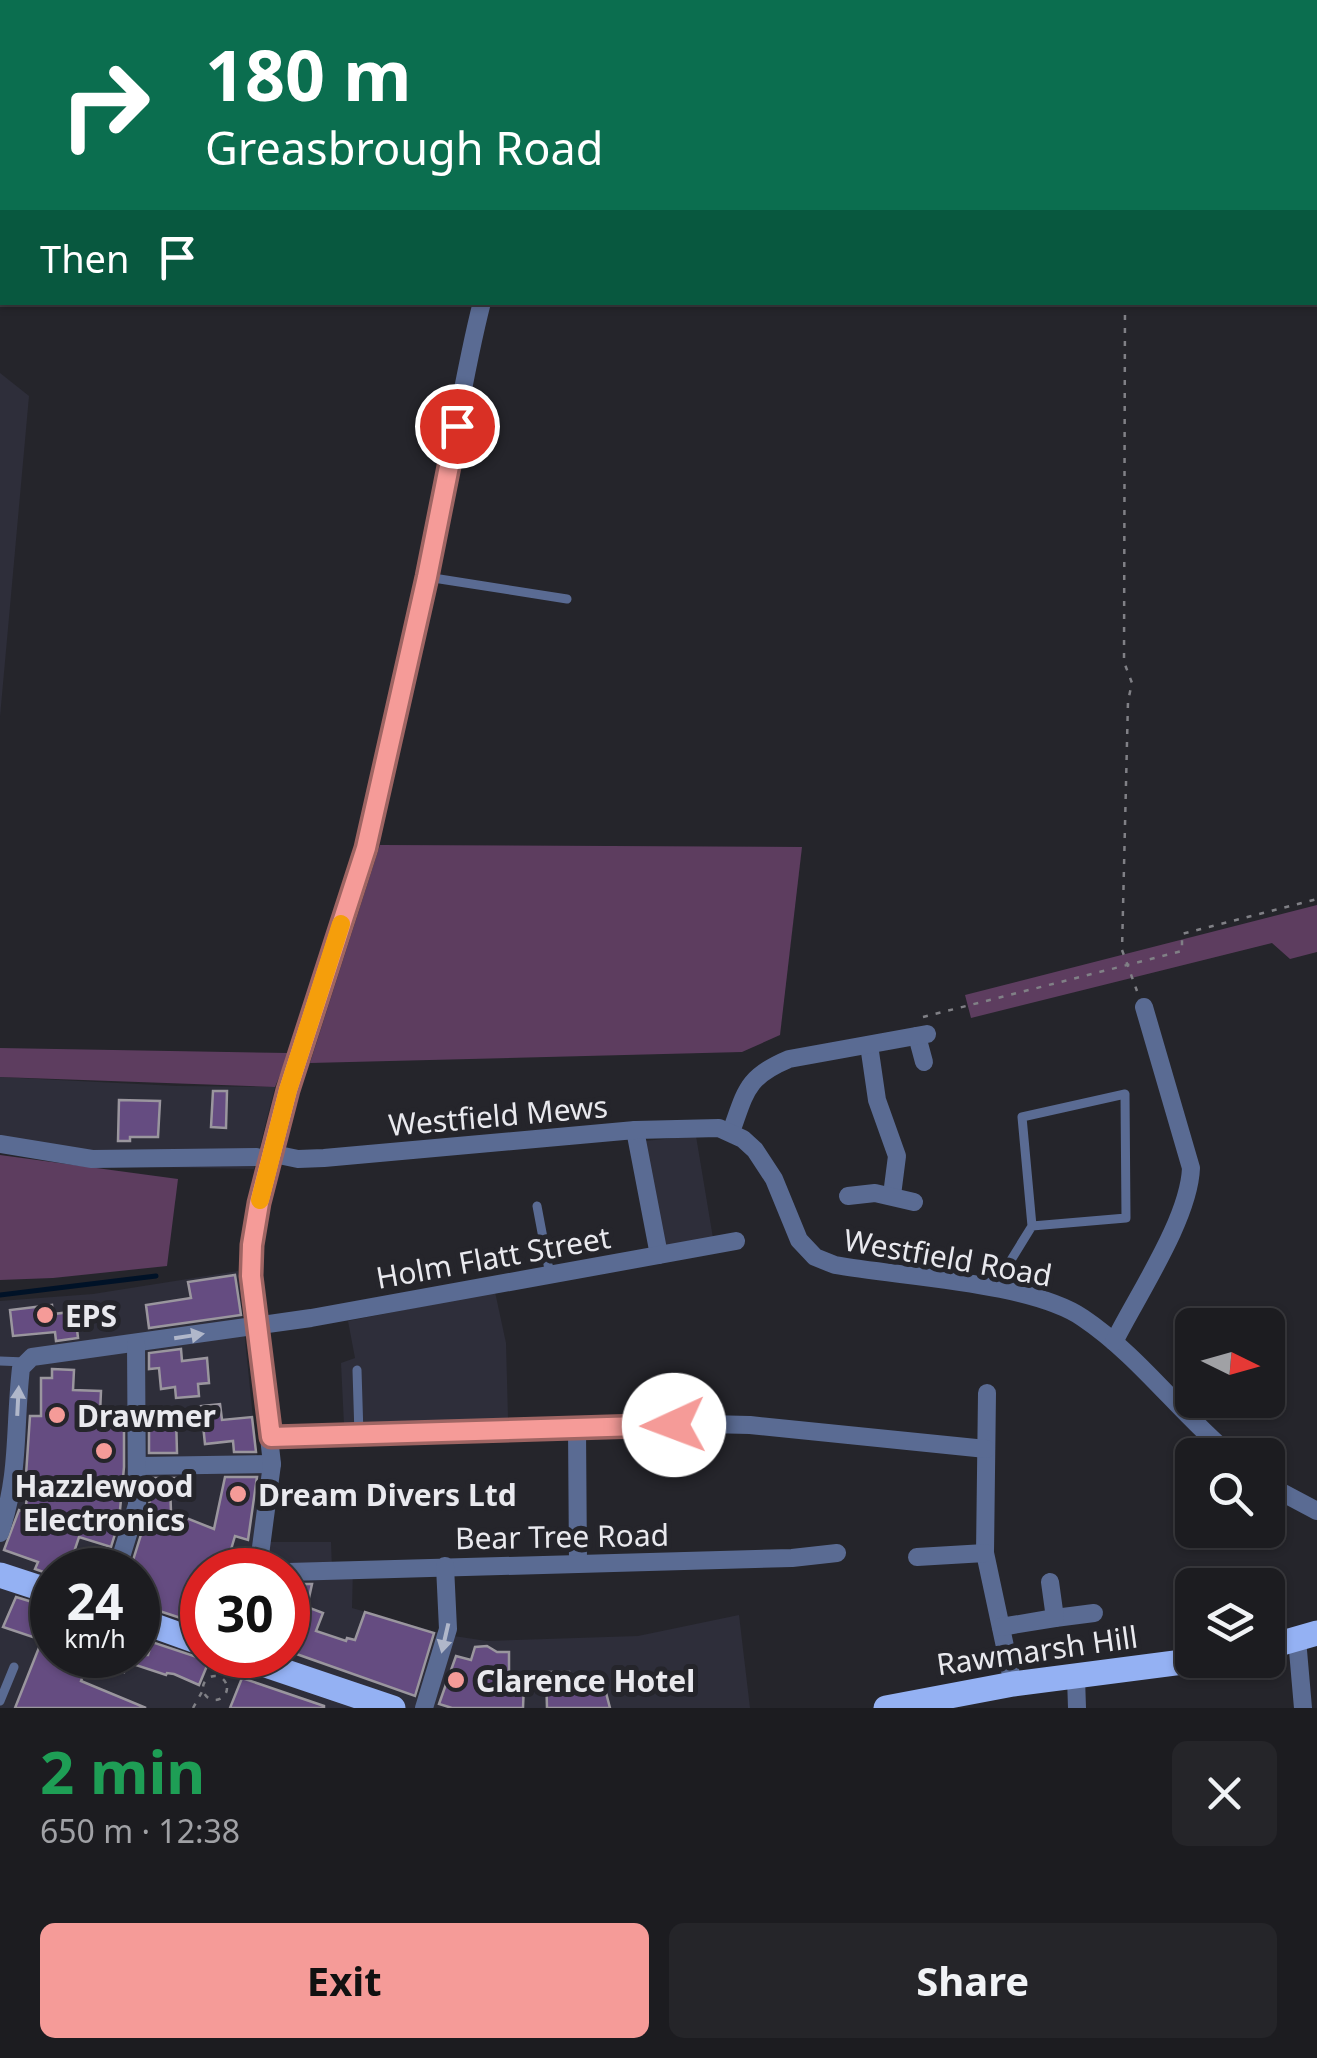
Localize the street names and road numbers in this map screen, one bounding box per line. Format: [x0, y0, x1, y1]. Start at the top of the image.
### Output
street label: Westfield Mews [387, 1085, 609, 1145]
street label: Holm Flatt Street [373, 1216, 614, 1298]
street label: Westfield Road [841, 1219, 1055, 1295]
street label: Bear Tree Road [455, 1514, 669, 1558]
street label: Rawmarsh Hill [934, 1616, 1140, 1684]

